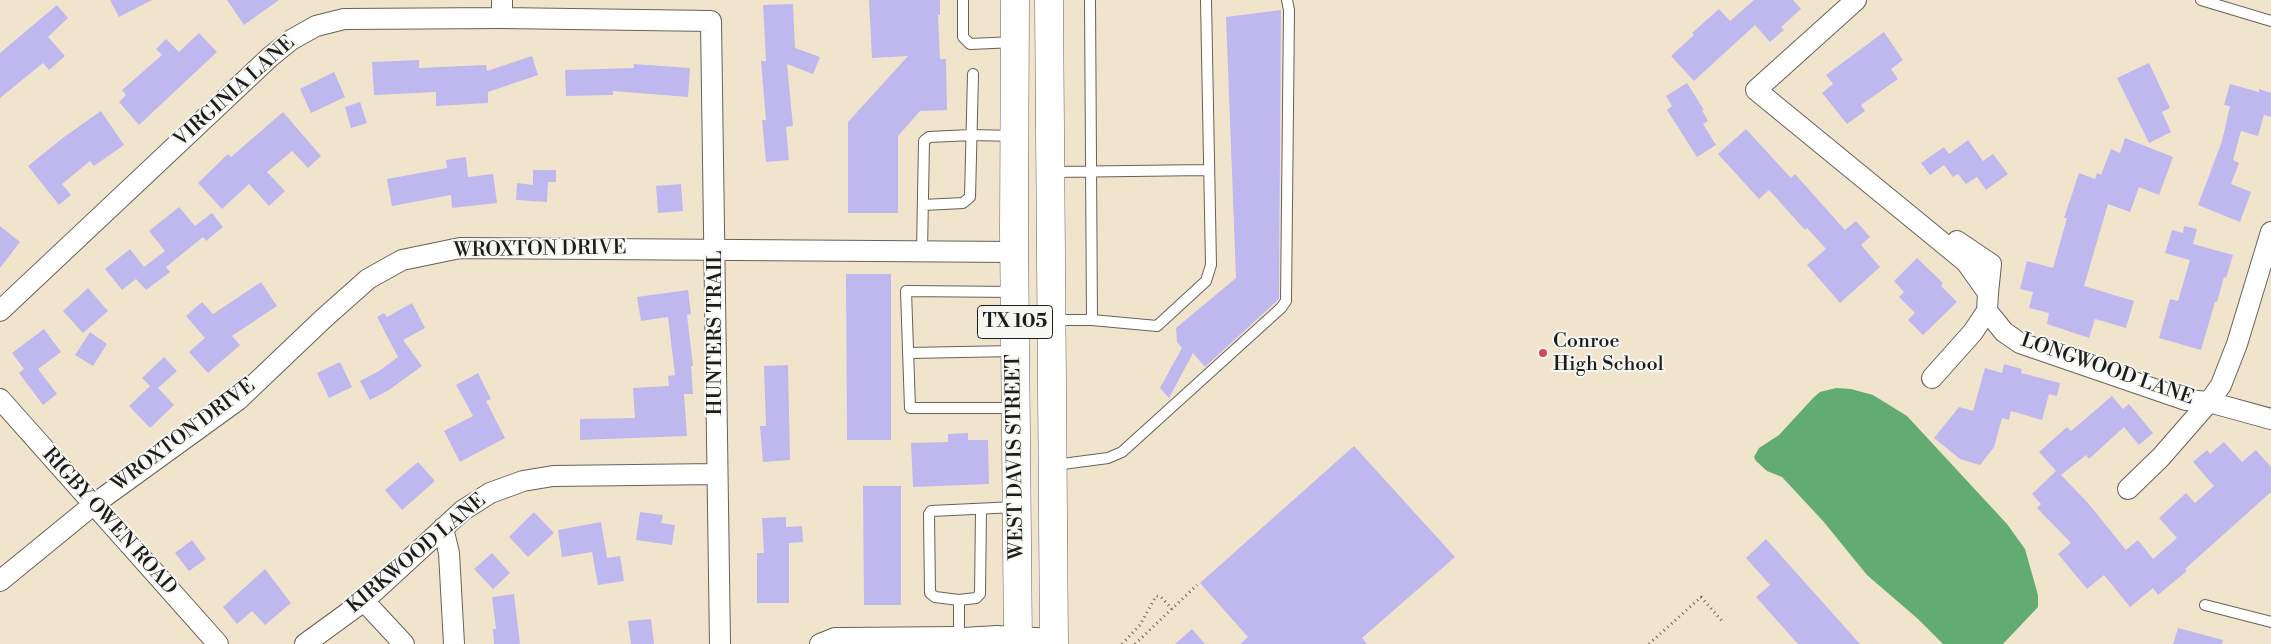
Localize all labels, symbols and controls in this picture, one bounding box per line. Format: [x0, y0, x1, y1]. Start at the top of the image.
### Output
street label: VIRGINIA LANE [170, 31, 300, 153]
street label: WROXTON DRIVE [453, 236, 627, 264]
street label: HUNTERS TRAIL [704, 250, 728, 416]
road number: TX 105 [978, 306, 1052, 338]
street label: LONGWOOD LANE [2017, 329, 2197, 411]
place label: Conroe High School [1553, 330, 1664, 377]
marker: Conroe High School [1537, 347, 1549, 359]
street label: WEST DAVIS STREET [1002, 354, 1030, 560]
street label: WROXTON DRIVE [108, 374, 260, 498]
street label: RIGBY OWEN ROAD [37, 444, 181, 600]
street label: KIRKWOOD LANE [343, 489, 491, 619]

